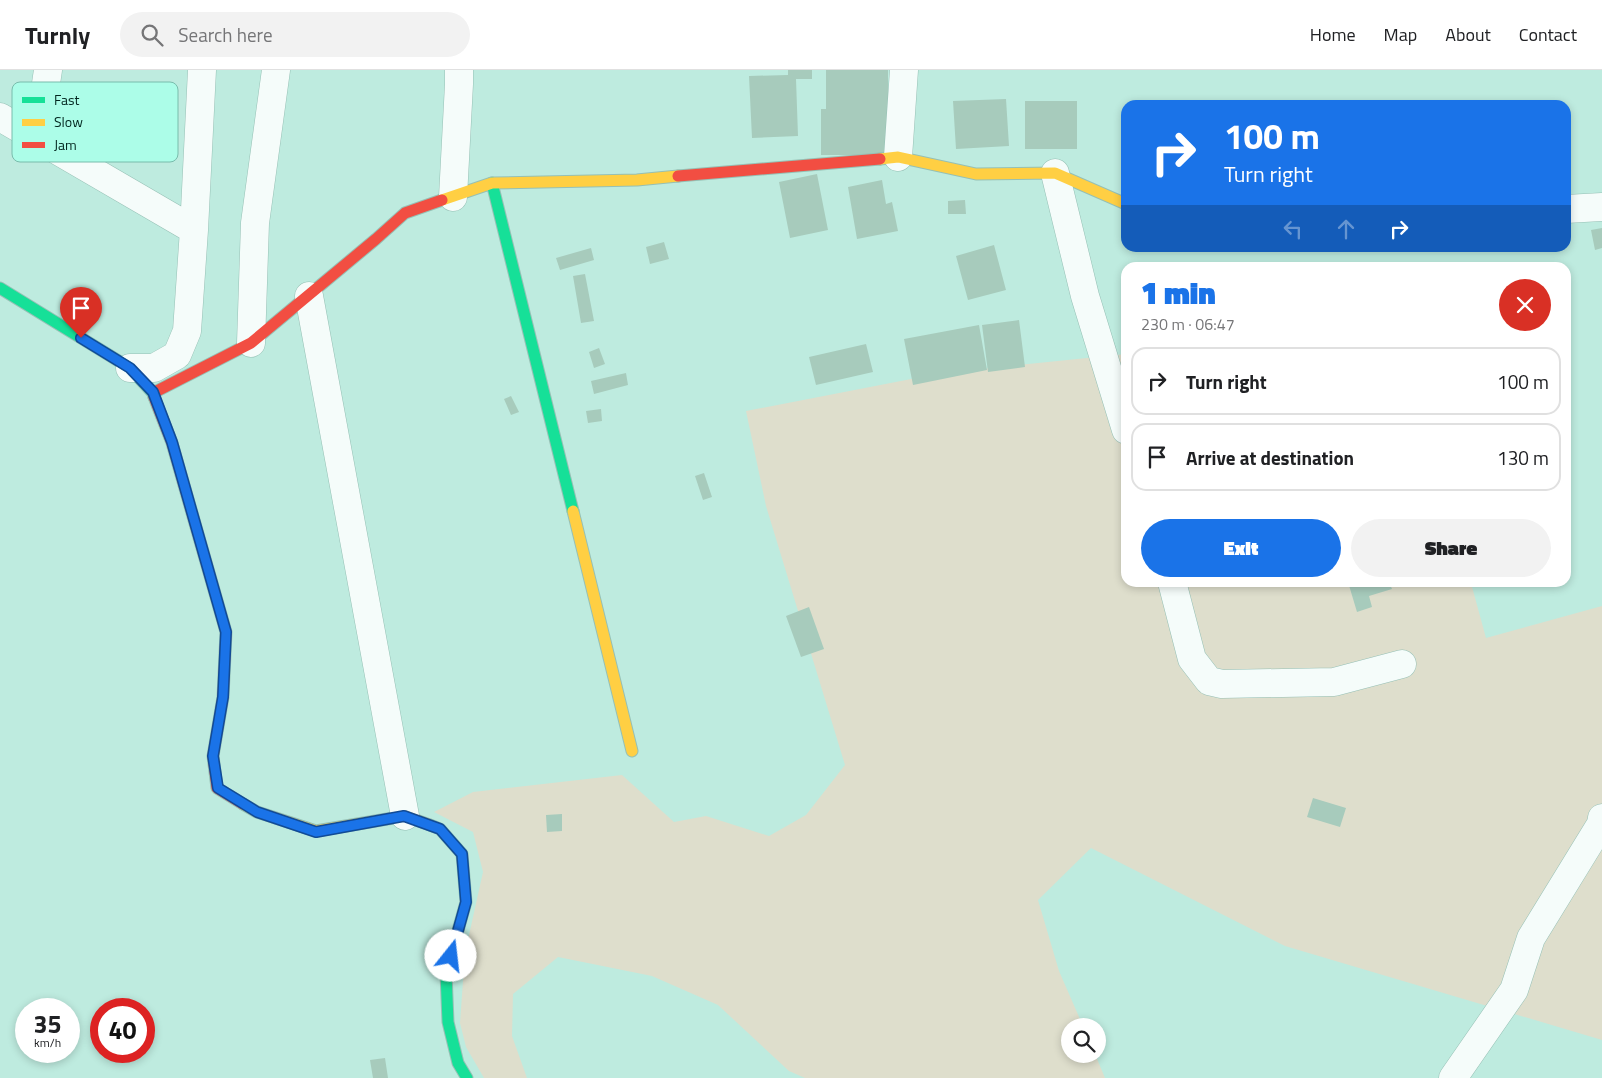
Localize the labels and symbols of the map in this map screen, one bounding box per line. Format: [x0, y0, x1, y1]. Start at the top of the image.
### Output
legend [12, 82, 178, 162]
text: Fast [54, 89, 79, 110]
text: Slow [54, 111, 83, 132]
text: Jam [54, 134, 77, 155]
pin [60, 287, 102, 338]
position arrow [424, 929, 476, 981]
speed limit sign: 40 [90, 998, 155, 1063]

